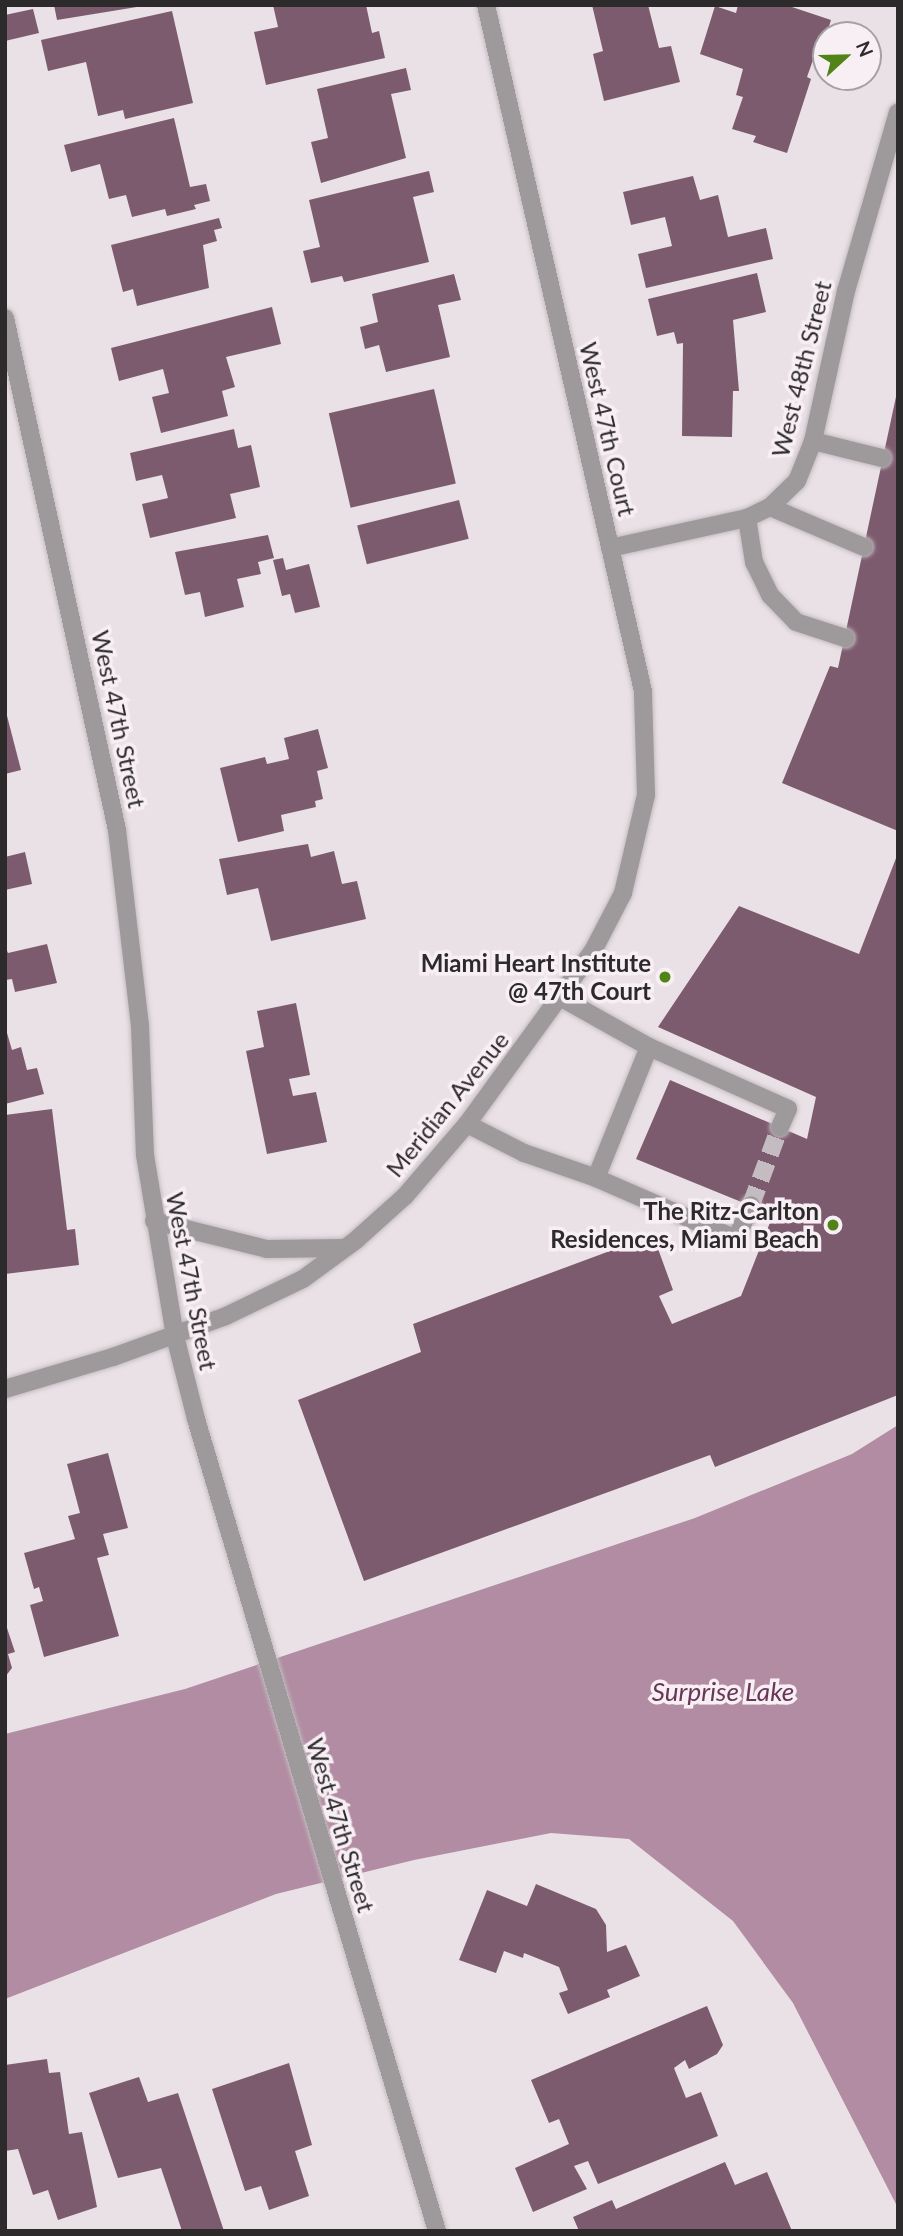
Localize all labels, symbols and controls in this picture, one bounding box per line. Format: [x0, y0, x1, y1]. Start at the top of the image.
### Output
north arrow [812, 21, 882, 91]
text: N [852, 38, 878, 60]
street label: West 48th Street [765, 278, 837, 460]
street label: West 47th Court [574, 339, 642, 519]
street label: West 47th Street [86, 628, 152, 810]
place label: Miami Heart Institute @ 47th Court [421, 949, 651, 1005]
marker: Miami Heart Institute @ 47th Court [657, 969, 673, 985]
street label: Meridian Avenue [379, 1025, 515, 1183]
street label: West 47th Street [161, 1190, 223, 1372]
place label: The Ritz-Carlton Residences, Miami Beach [550, 1197, 819, 1253]
marker: The Ritz-Carlton Residences, Miami Beach [825, 1217, 841, 1233]
water label: Surprise Lake [652, 1676, 794, 1708]
street label: West 47th Street [301, 1734, 381, 1916]

